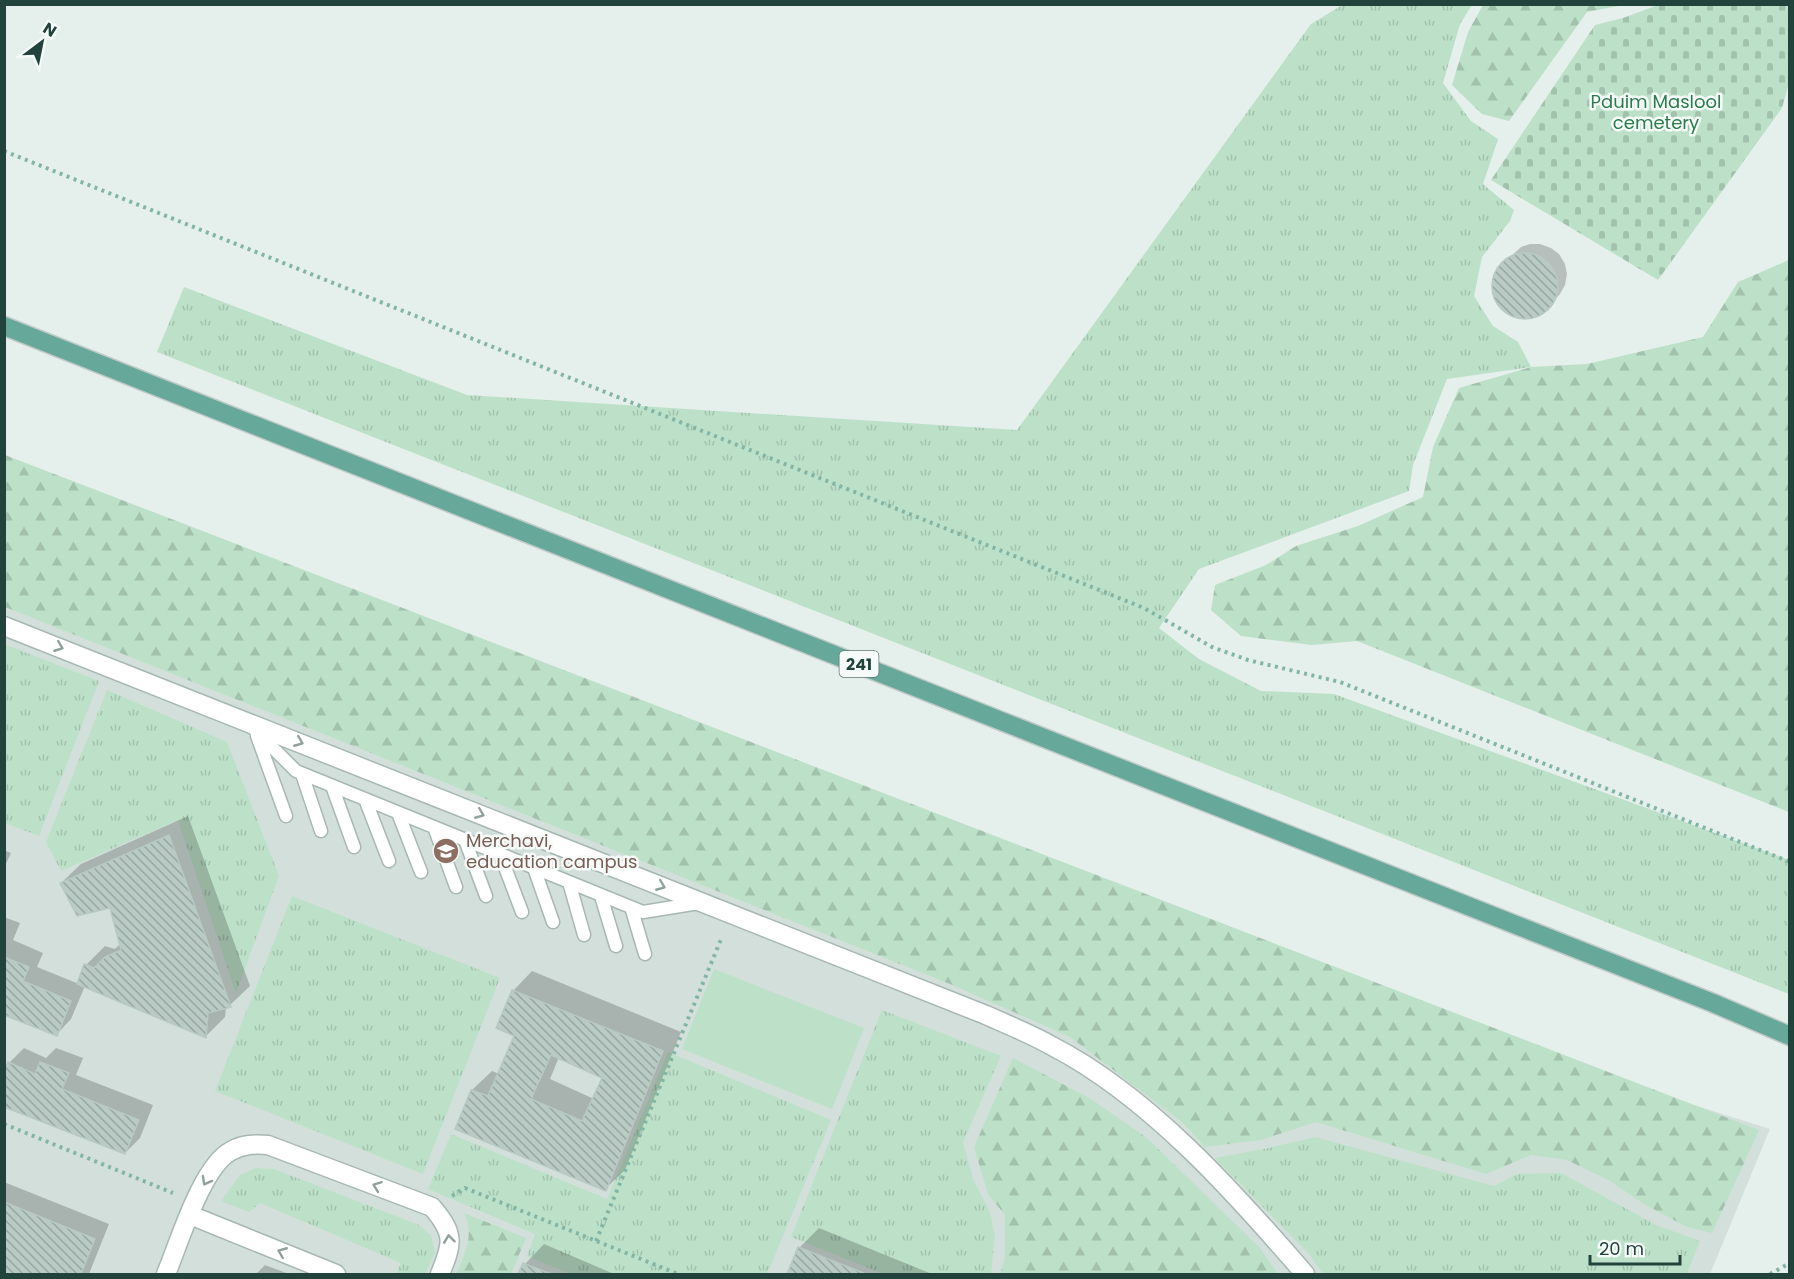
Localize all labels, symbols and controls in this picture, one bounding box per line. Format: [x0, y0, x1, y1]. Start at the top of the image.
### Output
north arrow [12, 12, 72, 72]
text: N [38, 17, 61, 43]
park label: Pduim Maslool cemetery [1591, 89, 1721, 135]
one-way arrow [53, 640, 64, 652]
road number: 241 [840, 651, 878, 677]
one-way arrow [293, 735, 304, 747]
one-way arrow [474, 807, 485, 819]
place label: Merchavi, education campus [466, 828, 638, 874]
school or university icon: Merchavi, education campus [431, 836, 461, 866]
one-way arrow [655, 879, 666, 891]
one-way arrow [202, 1174, 213, 1185]
one-way arrow [372, 1181, 383, 1194]
scale bar [1590, 1228, 1680, 1266]
one-way arrow [443, 1234, 455, 1244]
text: 20 m [1599, 1236, 1644, 1261]
one-way arrow [277, 1247, 288, 1259]

